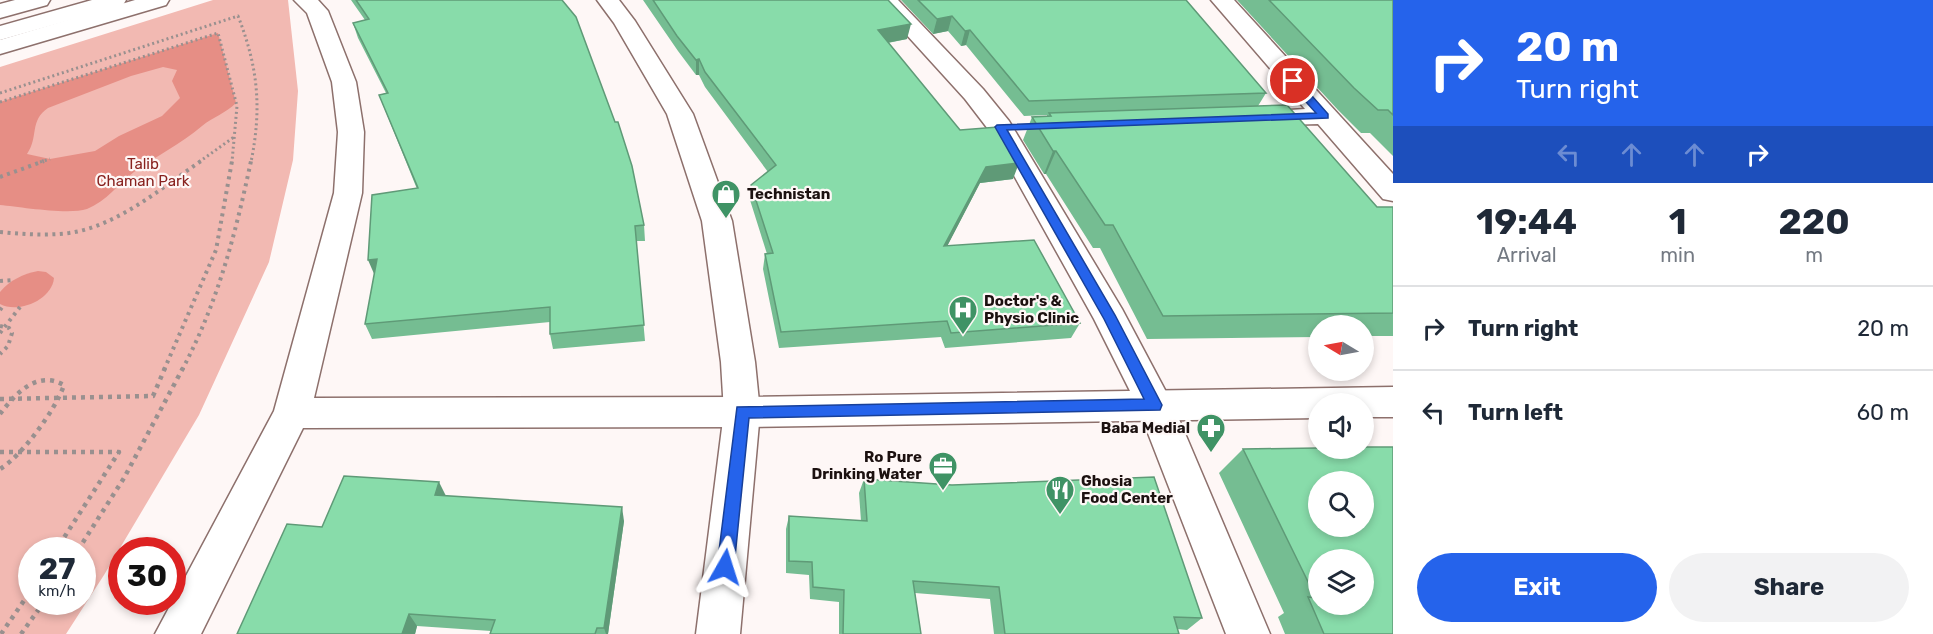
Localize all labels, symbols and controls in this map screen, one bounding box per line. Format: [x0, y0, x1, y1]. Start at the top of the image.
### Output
text: 20 m [1516, 22, 1619, 72]
icon: right [1417, 24, 1495, 102]
pin [1267, 55, 1318, 106]
icon: arrive [1276, 64, 1309, 97]
text: Turn right [1516, 73, 1639, 105]
icon: left [1552, 138, 1585, 171]
icon: ahead [1615, 138, 1648, 171]
icon: ahead [1678, 138, 1711, 171]
icon: right [1741, 138, 1774, 171]
park label: Talib Chaman Park [97, 155, 190, 190]
shop icon: Technistan [710, 178, 742, 220]
place label: Technistan [747, 185, 830, 203]
text: 19:44 [1476, 200, 1577, 243]
text: 1 [1669, 200, 1687, 243]
text: 220 [1778, 200, 1850, 243]
text: Arrival [1497, 243, 1557, 267]
text: min [1660, 243, 1695, 267]
text: m [1805, 243, 1823, 267]
place label: Doctor's & Physio Clinic [984, 292, 1079, 327]
hospital icon: Doctor's & Physio Clinic [947, 294, 979, 336]
icon: right [1417, 312, 1450, 345]
north arrow [1308, 315, 1374, 381]
map controls [1308, 315, 1374, 615]
text: Turn right [1468, 315, 1578, 342]
text: 20 m [1857, 315, 1909, 342]
button: sound [1308, 393, 1374, 459]
icon: left [1417, 396, 1450, 429]
text: Turn left [1468, 399, 1563, 426]
text: 60 m [1857, 399, 1909, 426]
pharmacy icon: Baba Medial [1195, 412, 1227, 454]
place label: Baba Medial [1101, 419, 1190, 437]
place label: Ro Pure Drinking Water [812, 448, 922, 483]
office icon: Ro Pure Drinking Water [927, 450, 959, 492]
button: search [1308, 471, 1374, 537]
place label: Ghosia Food Center [1081, 472, 1173, 507]
restaurant icon: Ghosia Food Center [1044, 474, 1076, 516]
position arrow [693, 535, 757, 599]
speed limit sign: 30 [108, 537, 186, 615]
button: layers [1308, 549, 1374, 615]
text: 27 [39, 551, 75, 587]
button: Exit [1417, 553, 1657, 622]
button: Share [1669, 553, 1909, 622]
text: km/h [38, 582, 76, 600]

